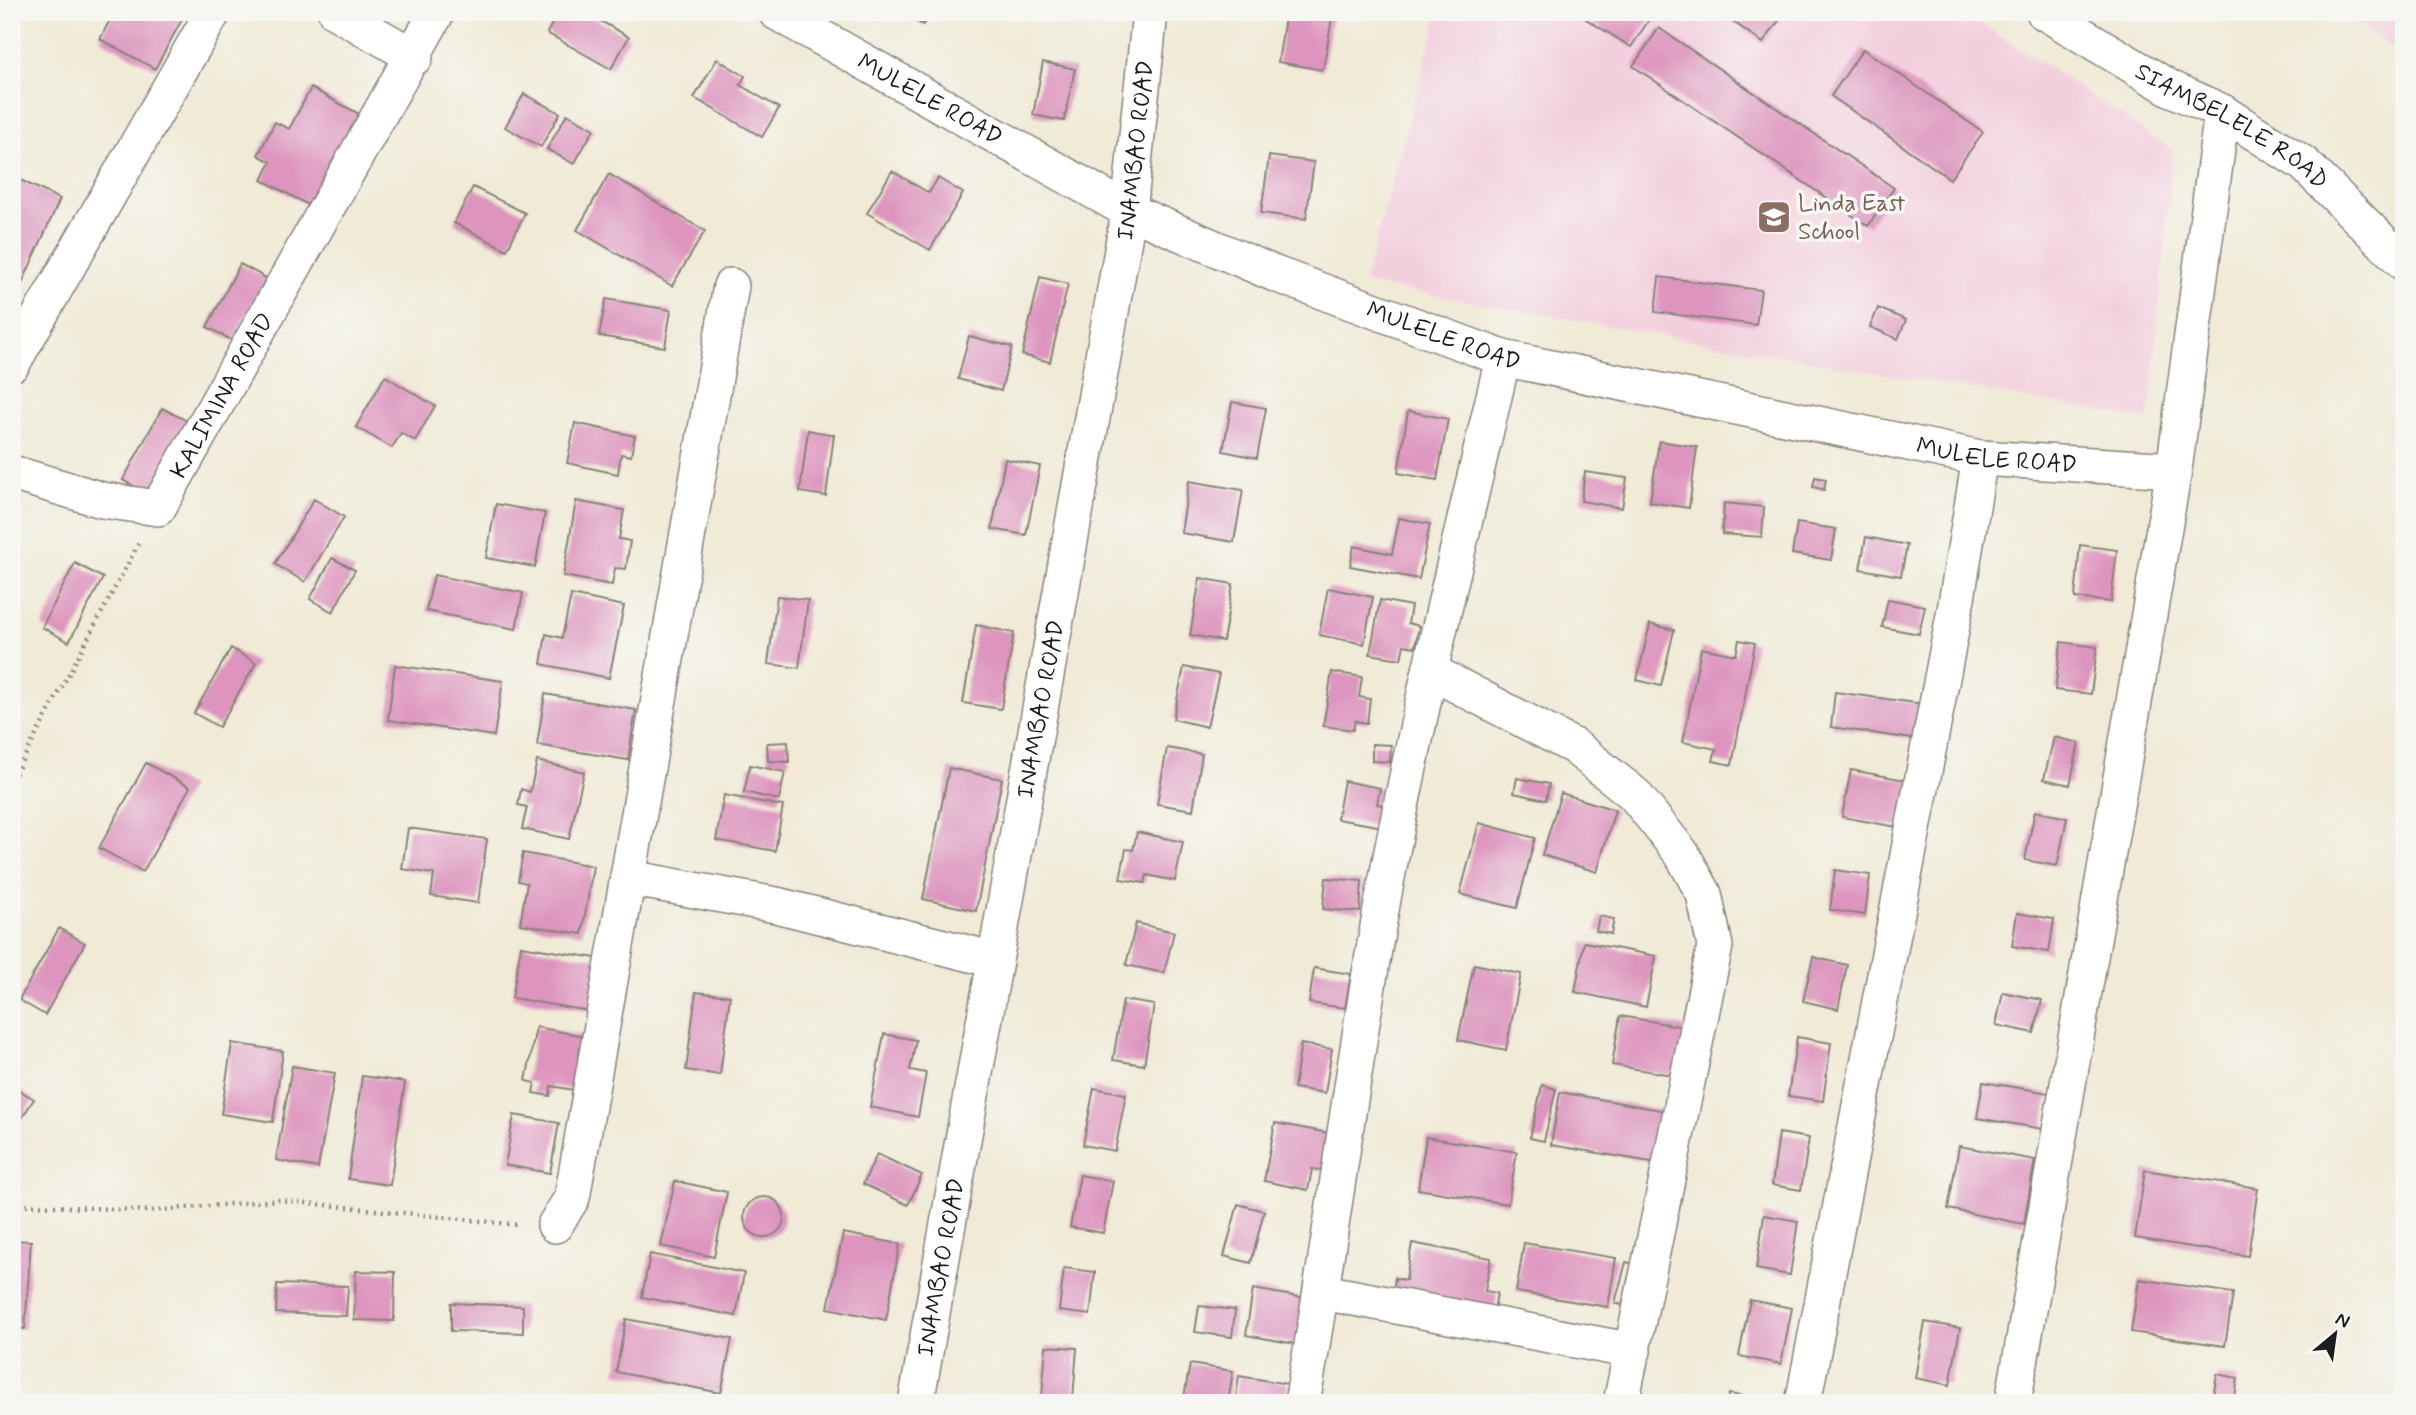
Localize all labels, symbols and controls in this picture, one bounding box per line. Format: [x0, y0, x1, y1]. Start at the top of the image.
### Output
street label: MULELE ROAD [851, 47, 1008, 153]
street label: SIAMBELELE ROAD [2129, 57, 2334, 196]
street label: INAMBAO ROAD [1110, 59, 1162, 243]
place label: Linda East School [1798, 189, 1906, 248]
school or university icon: Linda East School [1755, 198, 1793, 236]
street label: MULELE ROAD [1362, 295, 1523, 378]
street label: KALIMINA ROAD [164, 307, 282, 484]
street label: MULELE ROAD [1913, 431, 2078, 481]
street label: INAMBAO ROAD [1010, 618, 1073, 801]
street label: INAMBAO ROAD [911, 1176, 973, 1359]
north arrow [2300, 1300, 2370, 1370]
text: N [2331, 1306, 2354, 1334]

